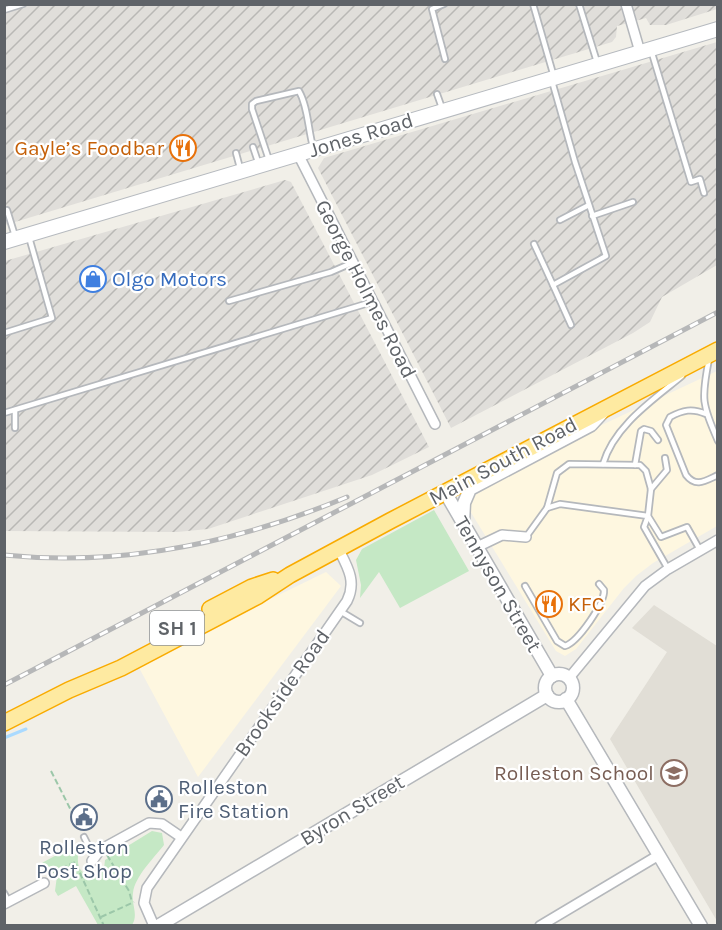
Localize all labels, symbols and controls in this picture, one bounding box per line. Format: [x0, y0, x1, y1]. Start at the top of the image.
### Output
street label: Jones Road [306, 108, 416, 162]
restaurant icon: Gayle’s Foodbar [168, 133, 198, 163]
place label: Gayle’s Foodbar [15, 136, 164, 160]
street label: George Holmes Road [311, 196, 421, 382]
shop icon: Olgo Motors [78, 264, 108, 294]
place label: Olgo Motors [112, 267, 227, 291]
street label: Main South Road [425, 412, 581, 510]
street label: Tennyson Street [449, 512, 547, 656]
restaurant icon: KFC [534, 589, 564, 619]
place label: KFC [568, 592, 605, 616]
road number: SH 1 [150, 611, 204, 645]
street label: Brookside Road [229, 625, 335, 761]
school or university icon: Rolleston School [659, 758, 689, 788]
place label: Rolleston School [494, 761, 654, 785]
street label: Byron Street [296, 769, 408, 850]
place label: Rolleston Fire Station [178, 775, 289, 823]
public building icon: Rolleston Fire Station [144, 784, 174, 814]
public building icon: Rolleston Post Shop [69, 802, 99, 832]
place label: Rolleston Post Shop [36, 835, 132, 883]

